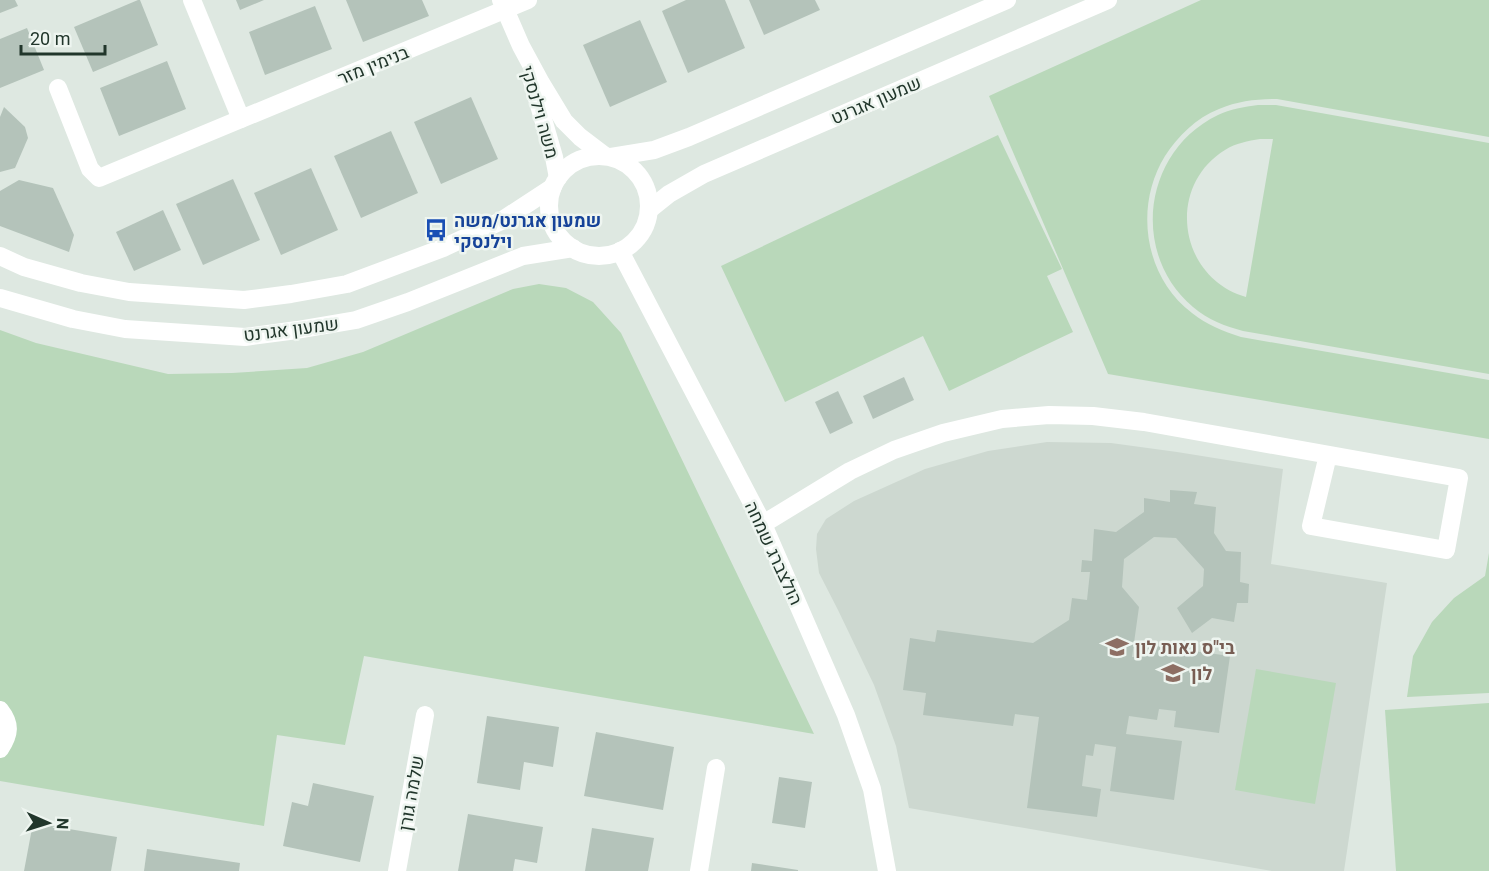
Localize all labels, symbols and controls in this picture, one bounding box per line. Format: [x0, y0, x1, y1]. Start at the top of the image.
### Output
scale bar [21, 18, 105, 56]
text: 20 m [30, 28, 70, 49]
street label: בנימין מזר [335, 41, 412, 89]
street label: משה וילנסקי [517, 63, 563, 161]
street label: שמעון אגרנט [828, 72, 924, 128]
place label: שמעון אגרנט/משה וילנסקי [454, 210, 601, 252]
bus stop icon: שמעון אגרנט/משה וילנסקי [423, 217, 449, 243]
street label: שמעון אגרנט [242, 313, 340, 345]
street label: הולצברג שמחה [741, 498, 807, 608]
school or university icon: בי"ס נאות לון [1104, 634, 1130, 660]
place label: בי"ס נאות לון [1135, 637, 1235, 658]
school or university icon: לון [1160, 660, 1186, 686]
place label: לון [1191, 663, 1212, 684]
street label: שלמה גורן [394, 754, 428, 832]
north arrow [18, 793, 78, 853]
text: N [53, 818, 72, 830]

